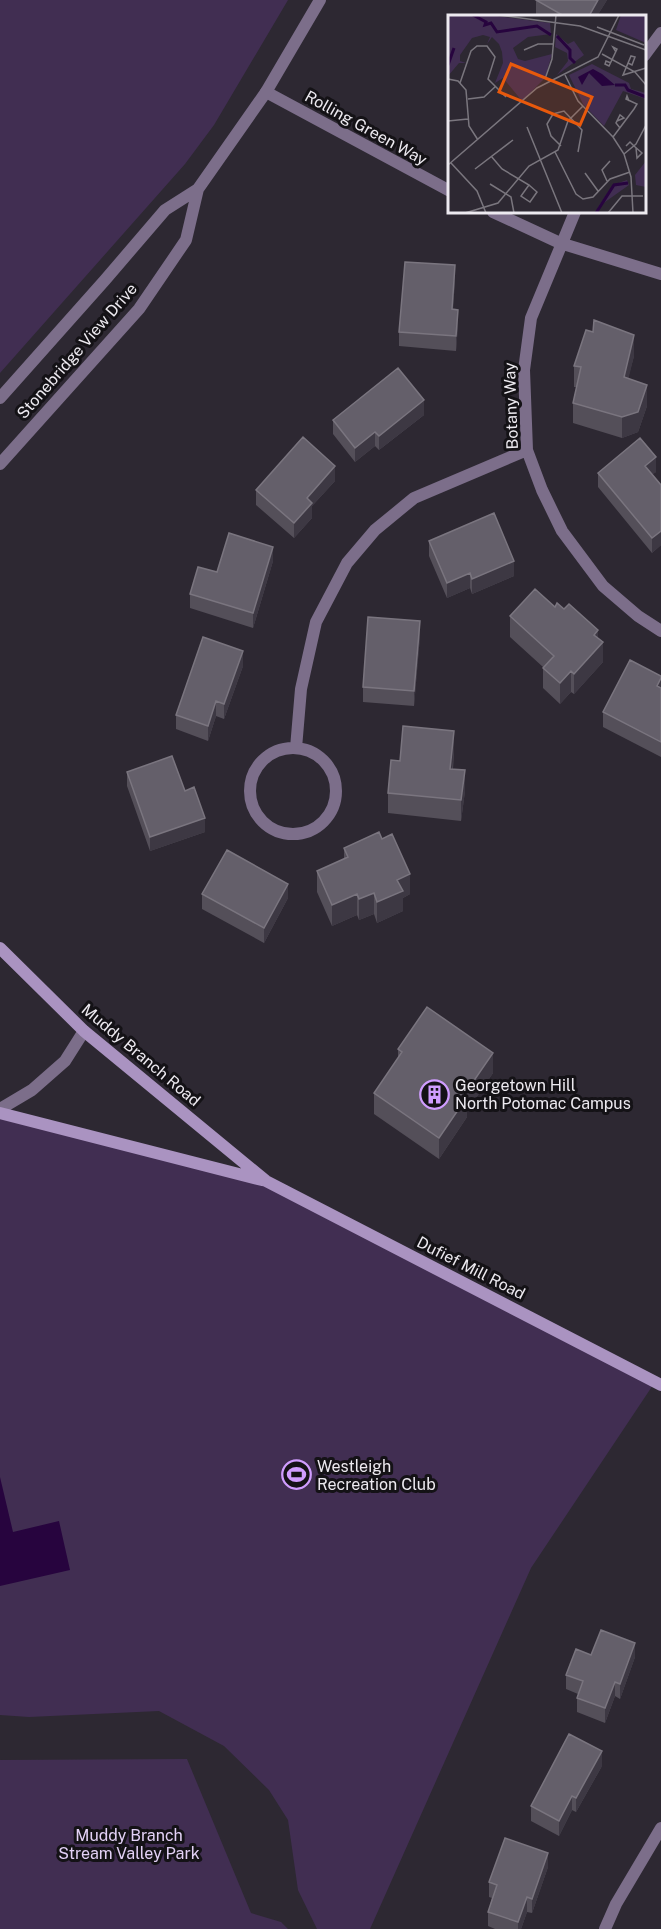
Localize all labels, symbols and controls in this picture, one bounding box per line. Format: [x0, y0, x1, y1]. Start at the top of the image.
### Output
inset map [448, 15, 646, 213]
street label: Rolling Green Way [302, 87, 431, 170]
street label: Stonebridge View Drive [13, 279, 141, 423]
street label: Botany Way [500, 362, 522, 450]
street label: Muddy Branch Road [78, 1000, 204, 1110]
place label: Georgetown Hill North Potomac Campus [455, 1076, 631, 1113]
building icon: Georgetown Hill North Potomac Campus [418, 1078, 450, 1110]
street label: Dufief Mill Road [414, 1232, 528, 1304]
place label: Westleigh Recreation Club [317, 1457, 436, 1494]
sports icon: Westleigh Recreation Club [280, 1459, 312, 1491]
park label: Muddy Branch Stream Valley Park [58, 1826, 200, 1863]

